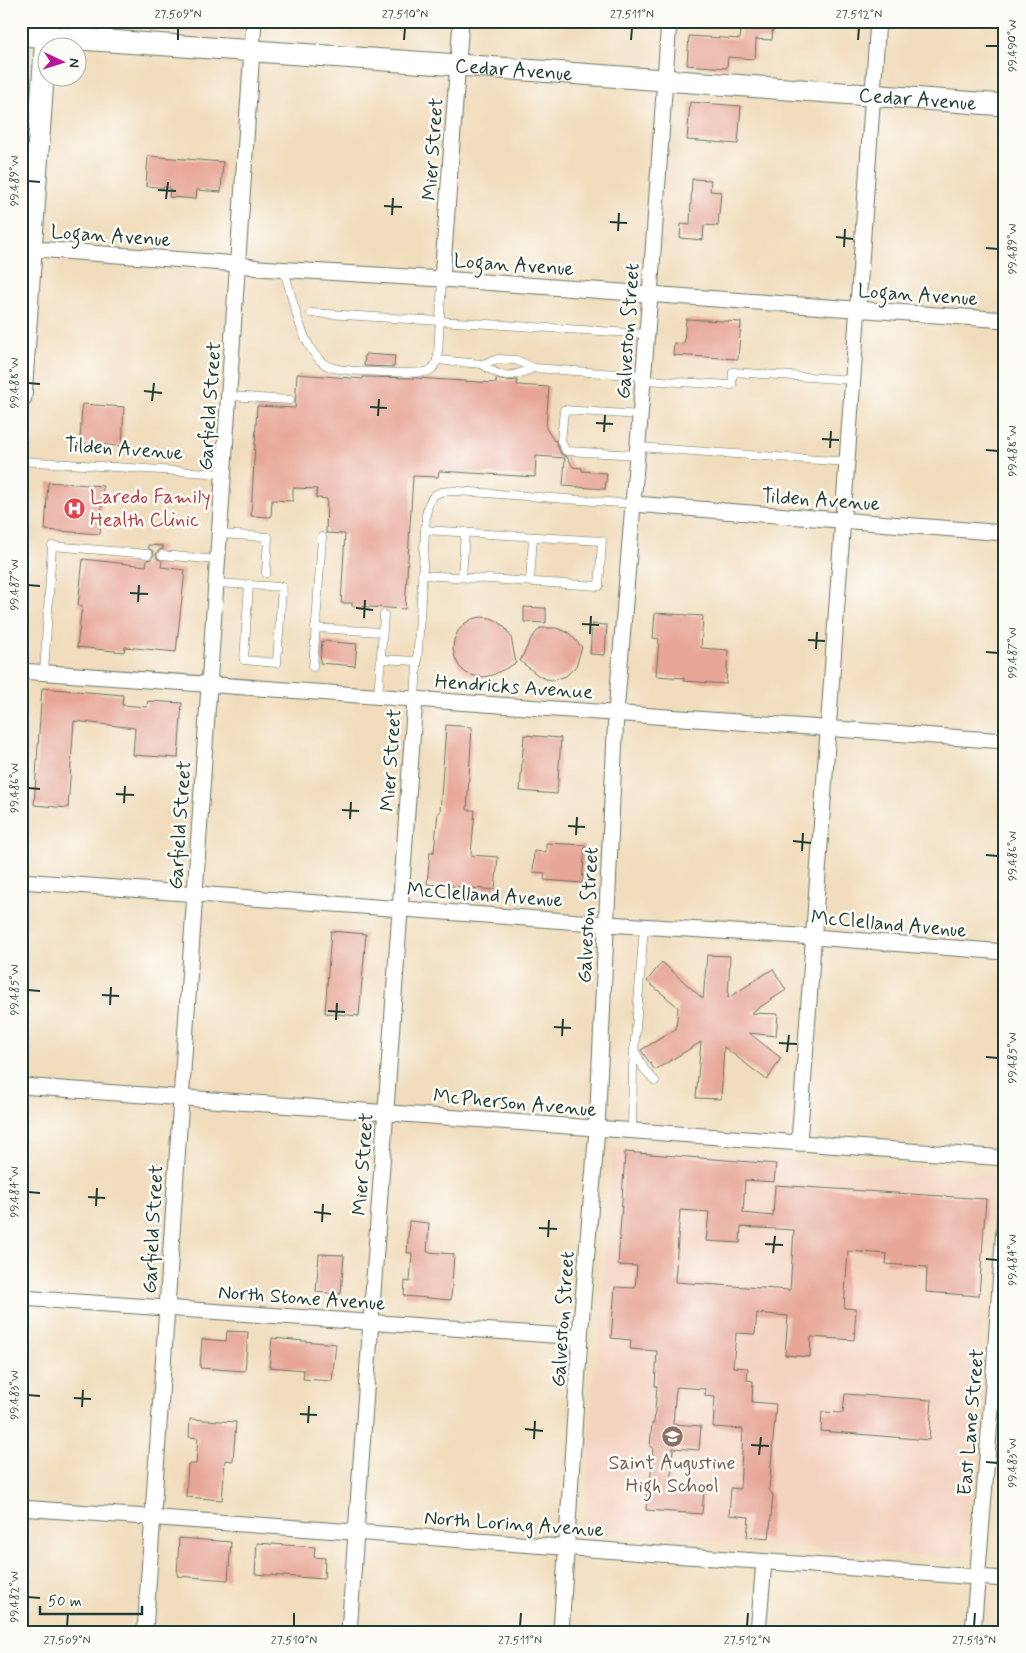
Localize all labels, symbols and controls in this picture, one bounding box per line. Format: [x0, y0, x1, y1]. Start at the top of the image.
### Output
text: 27.509°N [154, 7, 202, 23]
text: 27.510°N [382, 7, 428, 23]
text: 27.511°N [610, 7, 654, 23]
text: 27.512°N [836, 7, 882, 23]
text: 99.490°W [1005, 20, 1021, 72]
north arrow [38, 38, 88, 88]
street label: Cedar Avenue [454, 53, 574, 88]
text: N [65, 58, 83, 68]
street label: Cedar Avenue [858, 82, 977, 118]
street label: Mier Street [416, 97, 451, 201]
text: 99.489°W [7, 156, 23, 206]
street label: Logan Avenue [50, 219, 172, 256]
text: 99.489°W [1005, 224, 1021, 274]
street label: Logan Avenue [453, 248, 575, 285]
street label: Galveston Street [610, 262, 647, 400]
street label: Logan Avenue [857, 278, 979, 315]
street label: Garfield Street [193, 341, 228, 472]
text: 99.488°W [7, 357, 23, 408]
text: 99.488°W [1005, 425, 1021, 476]
street label: Tilden Avenue [64, 432, 184, 467]
street label: Tilden Avenue [761, 483, 881, 518]
place label: Laredo Family Health Clinic [90, 484, 211, 534]
hospital icon: Laredo Family Health Clinic [62, 496, 86, 520]
text: 99.487°W [7, 559, 23, 611]
text: 99.487°W [1005, 627, 1021, 679]
street label: Hendricks Avenue [434, 669, 594, 706]
street label: Mier Street [374, 708, 409, 812]
street label: Garfield Street [163, 760, 198, 891]
text: 99.486°W [7, 763, 23, 813]
text: 99.486°W [1005, 831, 1021, 881]
street label: Galveston Street [571, 846, 606, 984]
street label: McClelland Avenue [406, 877, 564, 914]
street label: McClelland Avenue [810, 904, 968, 945]
text: 99.485°W [7, 964, 23, 1016]
text: 99.485°W [1005, 1032, 1021, 1084]
street label: McPherson Avenue [432, 1083, 598, 1124]
street label: Mier Street [346, 1112, 381, 1216]
street label: Garfield Street [137, 1164, 170, 1294]
text: 99.484°W [7, 1166, 23, 1218]
text: 99.484°W [1005, 1234, 1021, 1286]
street label: Galveston Street [545, 1250, 582, 1388]
street label: North Stone Avenue [217, 1279, 387, 1318]
street label: East Lane Street [952, 1348, 991, 1497]
text: 99.483°W [7, 1370, 23, 1420]
school or university icon: Saint Augustine High School [660, 1424, 684, 1448]
text: 99.483°W [1005, 1438, 1021, 1488]
place label: Saint Augustine High School [608, 1450, 736, 1502]
street label: North Loring Avenue [423, 1505, 605, 1544]
text: 99.482°W [7, 1571, 23, 1623]
scale bar [40, 1583, 142, 1615]
text: 50 m [48, 1592, 82, 1612]
text: 27.509°N [43, 1633, 91, 1649]
text: 27.510°N [271, 1633, 317, 1649]
text: 27.511°N [498, 1633, 542, 1649]
text: 27.512°N [724, 1633, 770, 1649]
text: 27.513°N [952, 1633, 996, 1649]

